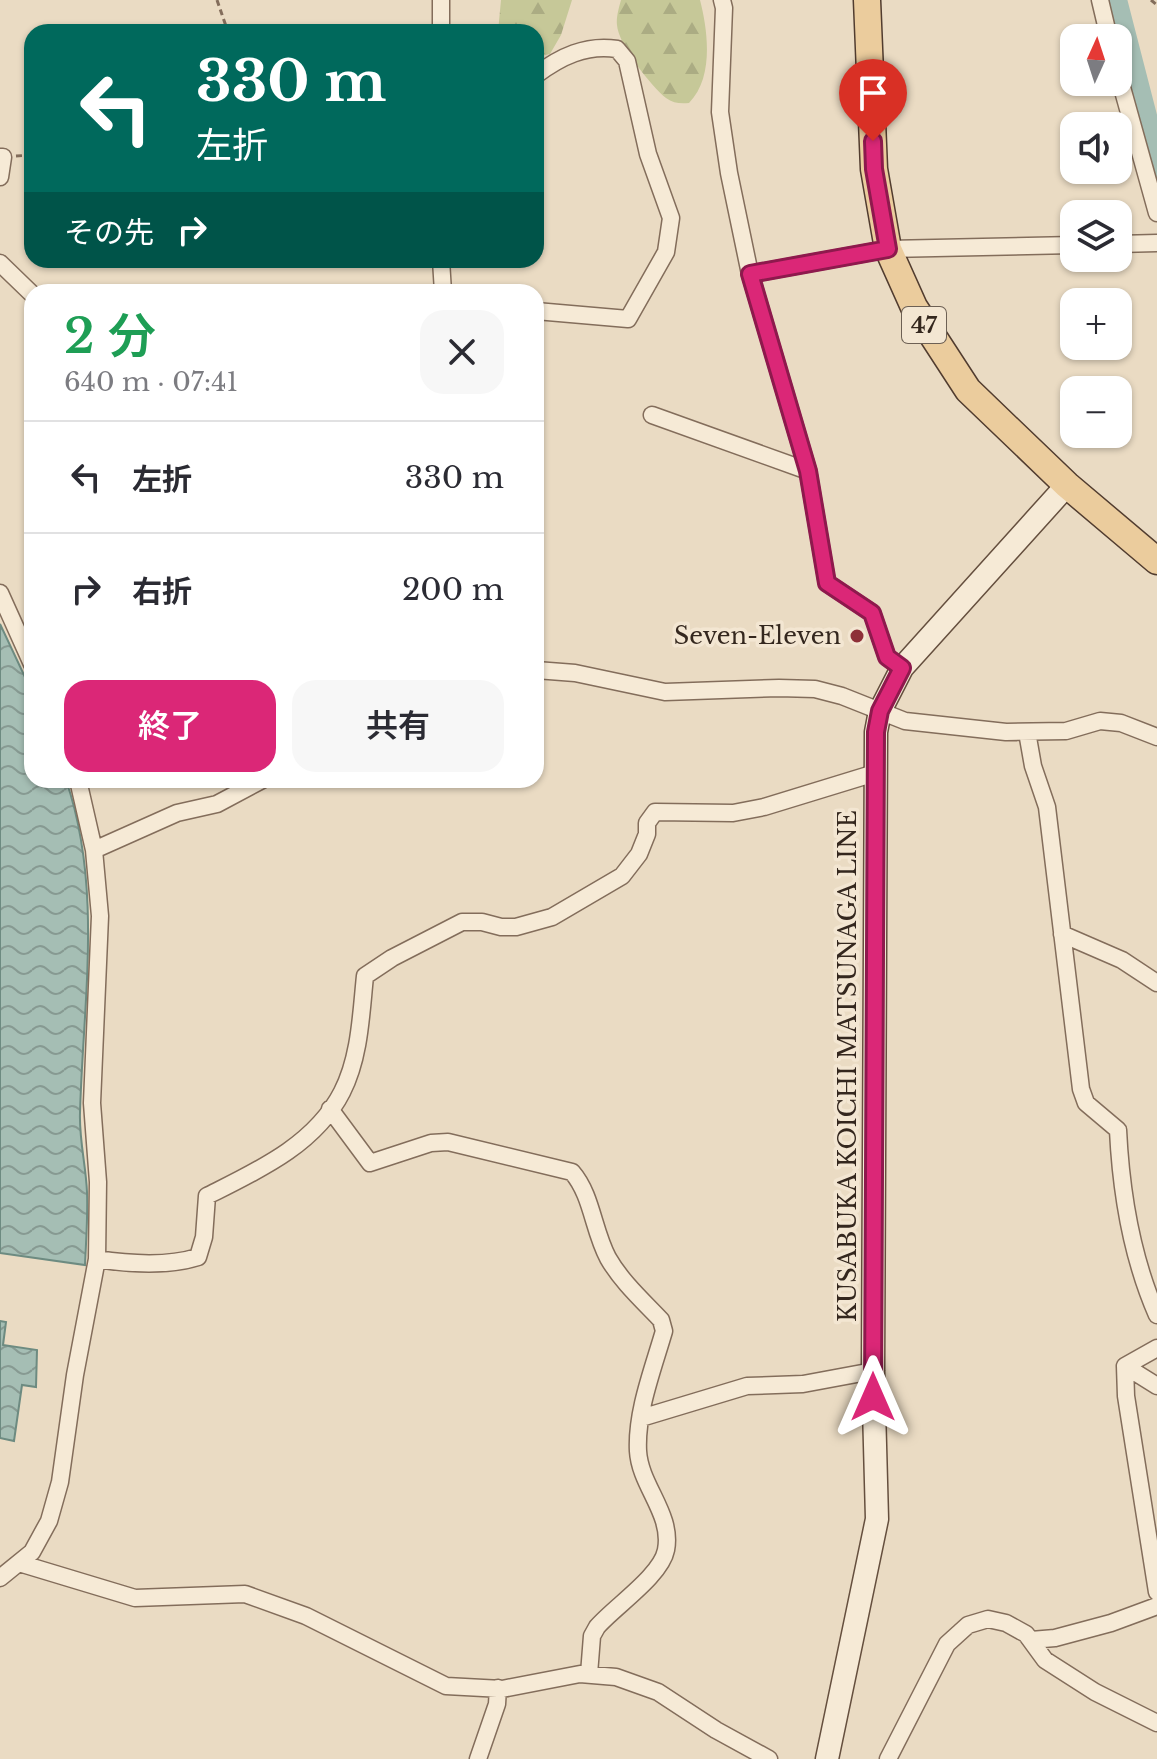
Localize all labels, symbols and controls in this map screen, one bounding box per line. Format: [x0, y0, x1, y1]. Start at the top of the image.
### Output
north arrow [1060, 24, 1132, 96]
map controls [1060, 24, 1132, 448]
text: 330 m [196, 47, 386, 116]
icon: left [64, 56, 168, 160]
pin [839, 59, 907, 141]
icon: arrive [851, 71, 895, 115]
button: sound [1060, 112, 1132, 184]
text: 左折 [196, 123, 268, 168]
button: layers [1060, 200, 1132, 272]
icon: right [170, 208, 214, 252]
text: その先 [64, 214, 154, 251]
button: + [1060, 288, 1132, 360]
text: 2 分 [64, 306, 156, 366]
road number: 47 [902, 307, 946, 343]
button: close [420, 310, 504, 394]
text: 640 m · 07:41 [64, 366, 238, 398]
button: − [1060, 376, 1132, 448]
icon: left [64, 455, 108, 499]
text: 330 m [405, 459, 504, 496]
text: 左折 [132, 461, 192, 498]
icon: right [64, 567, 108, 611]
text: 200 m [402, 571, 504, 608]
text: 右折 [132, 573, 192, 610]
place label: Seven-Eleven [674, 621, 841, 650]
marker: Seven-Eleven [848, 627, 866, 645]
button: 終了 [64, 680, 276, 772]
button: 共有 [292, 680, 504, 772]
street label: KUSABUKA KOICHI MATSUNAGA LINE [833, 810, 862, 1322]
position arrow [831, 1355, 915, 1439]

